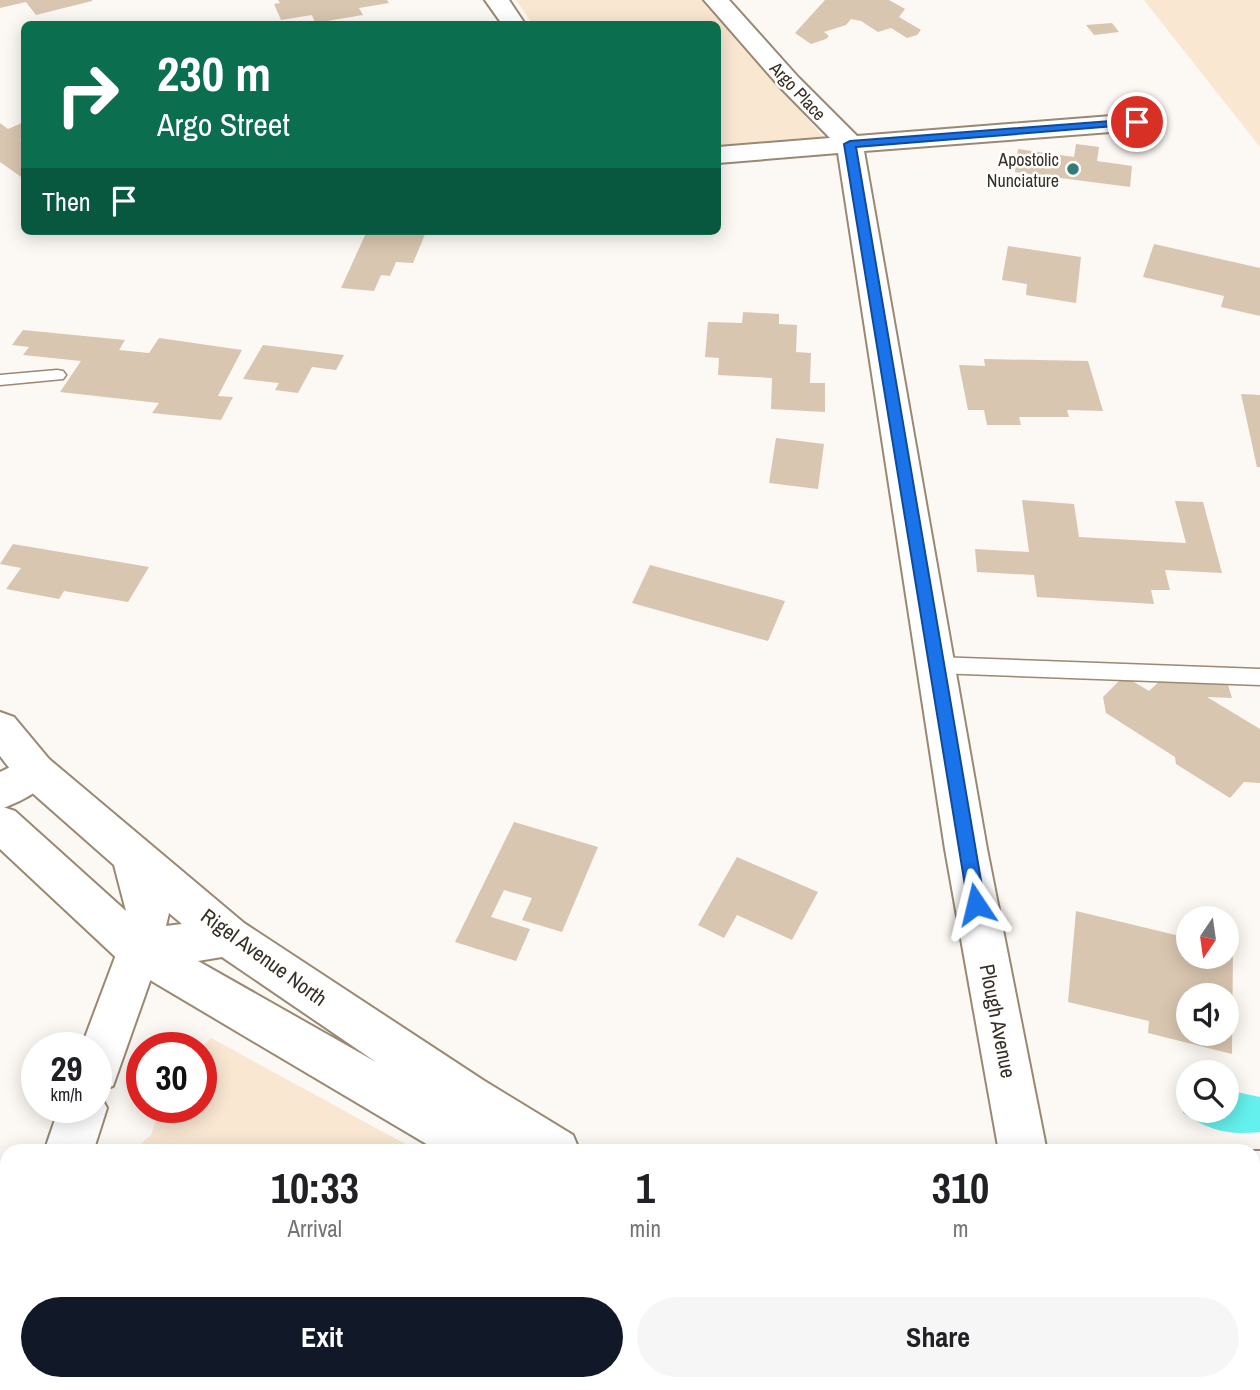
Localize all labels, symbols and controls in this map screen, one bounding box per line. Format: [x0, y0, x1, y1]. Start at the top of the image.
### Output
text: 230 m [157, 40, 271, 106]
icon: right [42, 49, 133, 140]
street label: Argo Place [764, 55, 832, 126]
pin [1107, 92, 1167, 152]
text: Argo Street [157, 103, 290, 146]
icon: arrive [1118, 103, 1156, 141]
place label: Apostolic Nunciature [987, 147, 1059, 193]
marker: Apostolic Nunciature [1065, 161, 1081, 177]
icon: arrive [105, 182, 143, 220]
text: Then [42, 184, 91, 219]
position arrow [939, 867, 1013, 941]
street label: Rigel Avenue North [195, 901, 333, 1013]
north arrow [1176, 906, 1239, 970]
map controls [1176, 906, 1239, 1123]
street label: Plough Avenue [973, 962, 1023, 1080]
button: sound [1176, 983, 1239, 1046]
speed limit sign: 30 [126, 1032, 217, 1123]
text: 29 [51, 1045, 82, 1092]
button: search [1176, 1060, 1239, 1123]
text: km/h [51, 1082, 83, 1107]
text: 10:33 [271, 1160, 359, 1216]
text: 1 [636, 1160, 655, 1216]
text: 310 [932, 1160, 989, 1216]
text: Arrival [288, 1213, 342, 1244]
text: min [630, 1213, 661, 1244]
text: m [953, 1213, 968, 1244]
button: Exit [21, 1297, 623, 1377]
button: Share [637, 1297, 1239, 1377]

